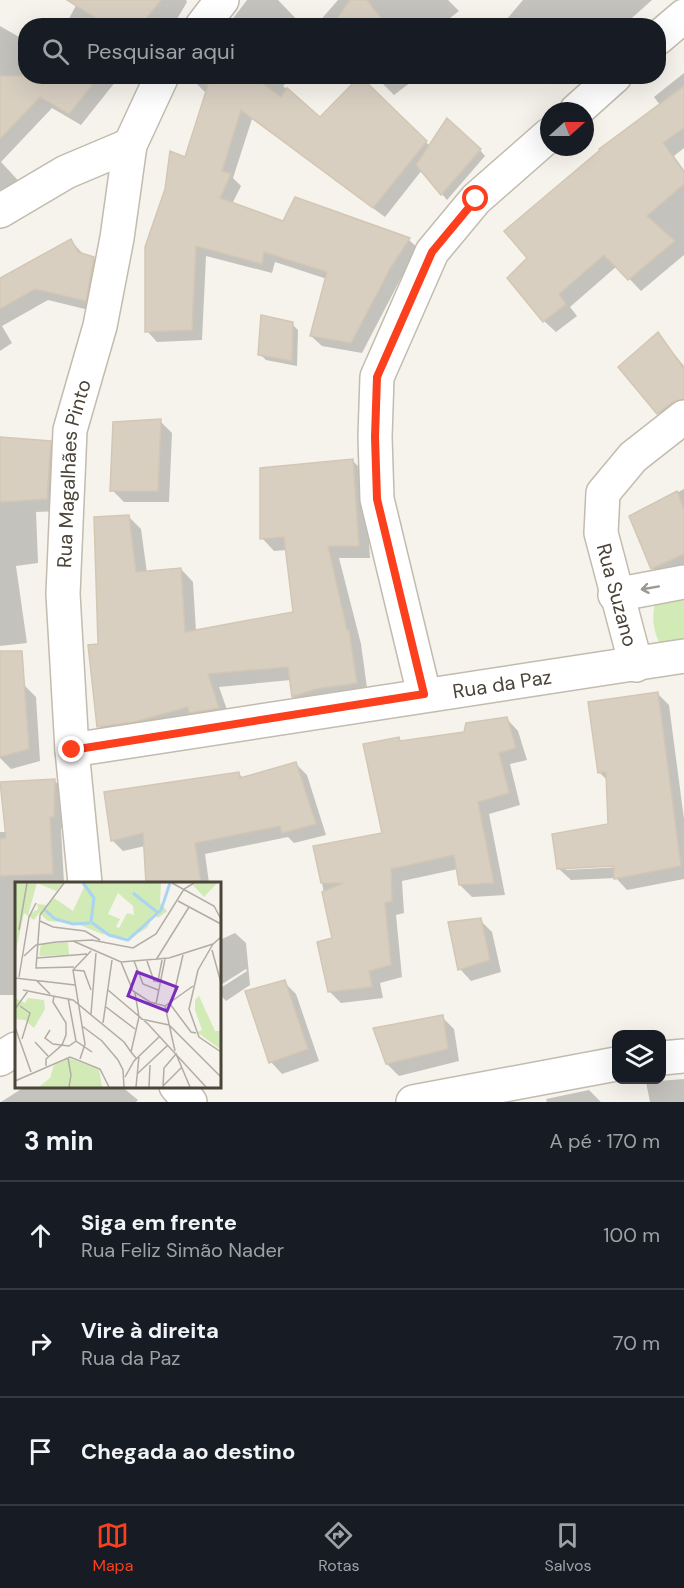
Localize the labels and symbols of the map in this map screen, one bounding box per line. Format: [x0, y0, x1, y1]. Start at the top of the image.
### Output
north arrow [540, 102, 594, 156]
route start [462, 185, 488, 211]
street label: Rua Magalhães Pinto [51, 376, 97, 569]
street label: Rua Suzano [591, 540, 643, 650]
one-way arrow [640, 583, 660, 594]
street label: Rua da Paz [451, 664, 553, 704]
route end [58, 736, 84, 762]
inset map [15, 882, 220, 1087]

